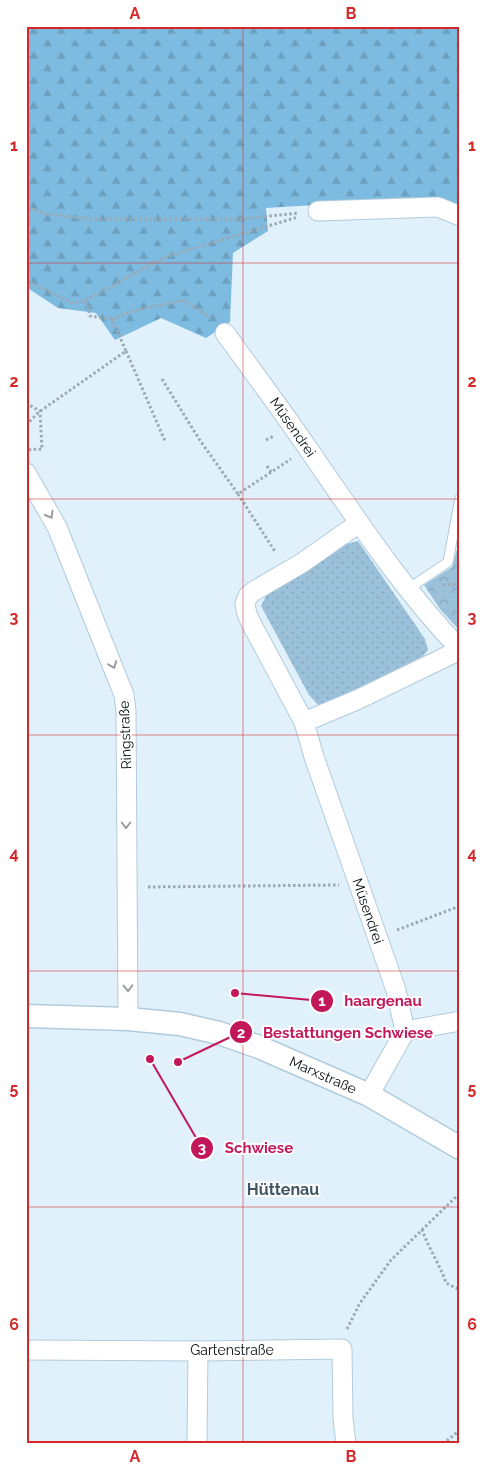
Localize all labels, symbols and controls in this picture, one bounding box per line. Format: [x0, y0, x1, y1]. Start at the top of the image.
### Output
text: A [130, 4, 141, 23]
text: B [346, 4, 357, 23]
text: 1 [10, 136, 18, 155]
text: 1 [468, 136, 476, 155]
text: 2 [9, 372, 19, 391]
text: 2 [467, 372, 477, 391]
street label: Müsendrei [267, 394, 319, 460]
one-way arrow [44, 510, 54, 519]
text: 3 [10, 608, 19, 627]
text: 3 [468, 608, 477, 627]
one-way arrow [107, 660, 117, 669]
street label: Ringstraße [116, 700, 134, 770]
one-way arrow [121, 822, 131, 830]
text: 4 [9, 844, 19, 863]
text: 4 [467, 844, 477, 863]
street label: Müsendrei [349, 876, 387, 946]
one-way arrow [123, 984, 133, 992]
callout: haargenau [310, 986, 432, 1016]
text: 1 [318, 992, 326, 1010]
text: haargenau [344, 992, 422, 1010]
callout: Bestattungen Schwiese [228, 1017, 444, 1047]
text: 2 [237, 1024, 245, 1042]
text: Bestattungen Schwiese [263, 1024, 433, 1042]
street label: Marxstraße [287, 1053, 359, 1097]
text: 5 [10, 1079, 19, 1098]
text: 5 [468, 1079, 477, 1098]
callout: Schwiese [190, 1133, 303, 1163]
text: 3 [198, 1139, 206, 1157]
text: Schwiese [225, 1139, 293, 1157]
district label: Hüttenau [247, 1180, 319, 1199]
text: 6 [9, 1315, 19, 1334]
text: 6 [467, 1315, 477, 1334]
street label: Gartenstraße [190, 1342, 274, 1358]
text: A [130, 1447, 141, 1466]
text: B [346, 1447, 357, 1466]

